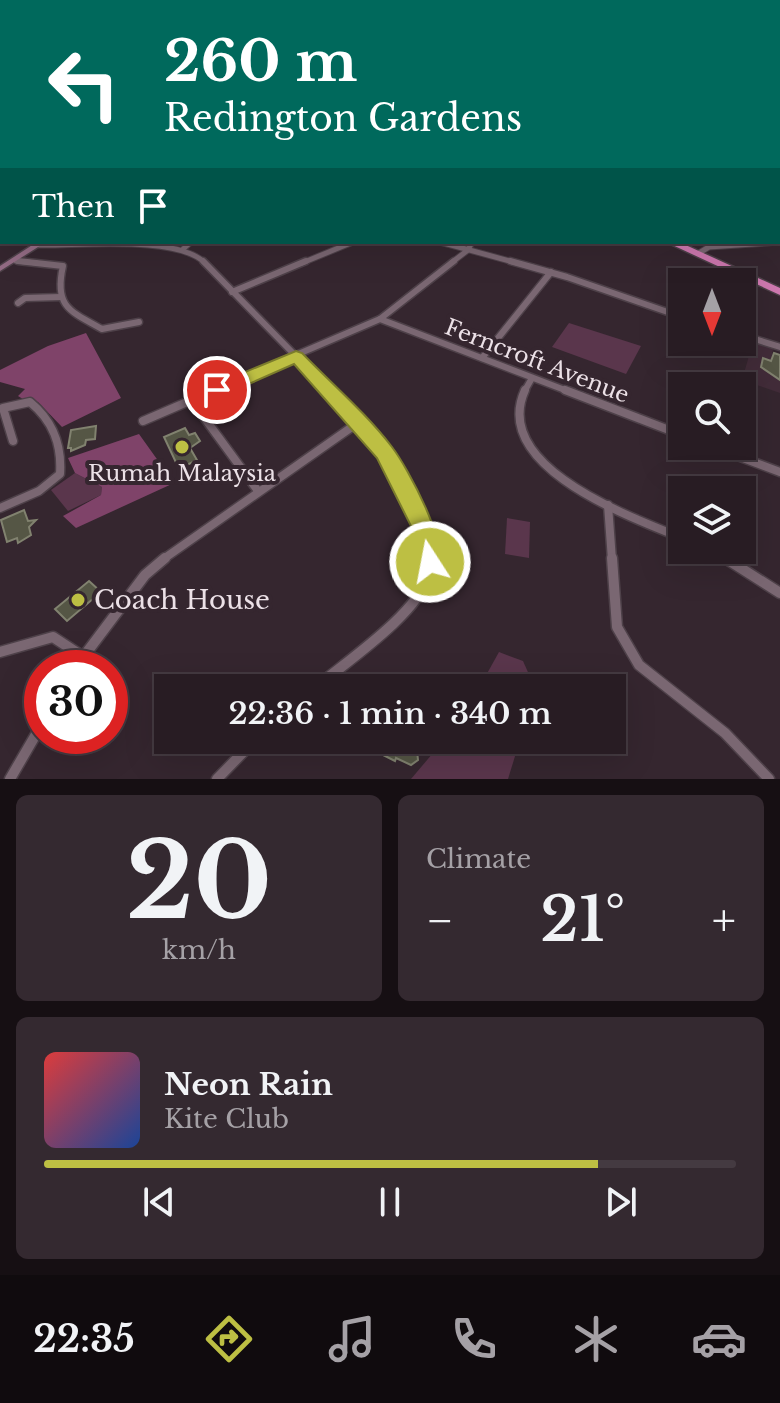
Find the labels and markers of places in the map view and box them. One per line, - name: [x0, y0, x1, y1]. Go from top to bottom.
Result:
- pin: [183, 356, 251, 424]
- marker: Rumah Malaysia: [173, 438, 191, 456]
- place label: Rumah Malaysia: [88, 460, 277, 487]
- place label: Coach House: [94, 584, 270, 616]
- marker: Coach House: [69, 591, 87, 609]

